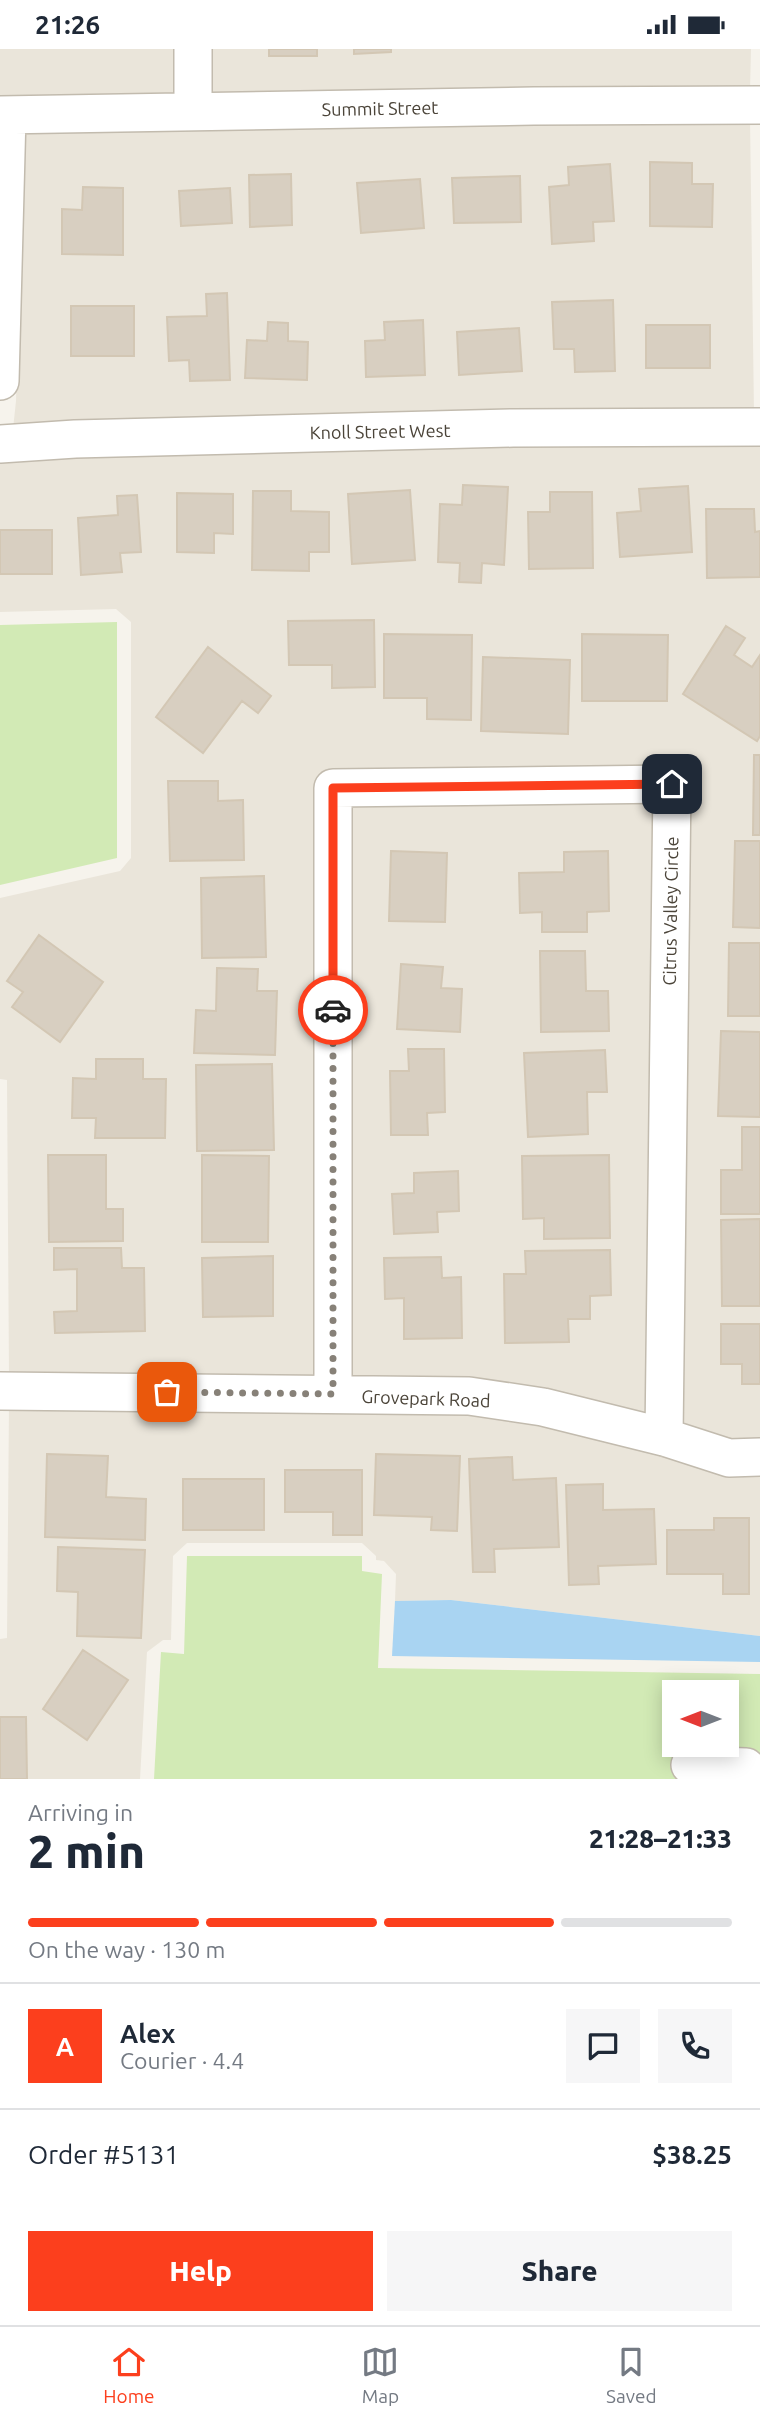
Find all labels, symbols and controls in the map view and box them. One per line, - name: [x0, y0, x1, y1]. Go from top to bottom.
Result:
- text: 21:26: [35, 10, 100, 39]
- street label: Summit Street: [322, 97, 438, 119]
- street label: Knoll Street West: [309, 420, 451, 442]
- pin: [642, 754, 702, 814]
- icon: home: [653, 765, 691, 803]
- street label: Citrus Valley Circle: [659, 836, 681, 986]
- courier: [298, 975, 368, 1045]
- icon: car: [314, 991, 352, 1029]
- pin: [137, 1362, 197, 1422]
- icon: bag: [148, 1373, 186, 1411]
- street label: Grovepark Road: [361, 1386, 491, 1410]
- north arrow: [662, 1680, 738, 1757]
- map controls: [662, 1680, 739, 1757]
- text: Arriving in: [28, 1800, 133, 1825]
- text: 21:28–21:33: [589, 1824, 732, 1853]
- text: 2 min: [28, 1825, 145, 1877]
- text: On the way · 130 m: [28, 1937, 225, 1962]
- button: chat: [566, 2009, 640, 2083]
- button: phone: [658, 2009, 732, 2083]
- text: Alex: [120, 2019, 175, 2048]
- text: A: [56, 2032, 74, 2061]
- text: Courier · 4.4: [120, 2048, 244, 2073]
- text: Order #5131: [28, 2140, 179, 2169]
- text: $38.25: [652, 2140, 732, 2169]
- button: Help: [28, 2231, 373, 2311]
- button: Share: [387, 2231, 732, 2311]
- tab: Home: [103, 2343, 155, 2407]
- tab: Map: [361, 2343, 399, 2407]
- tab: Saved: [606, 2343, 657, 2407]

